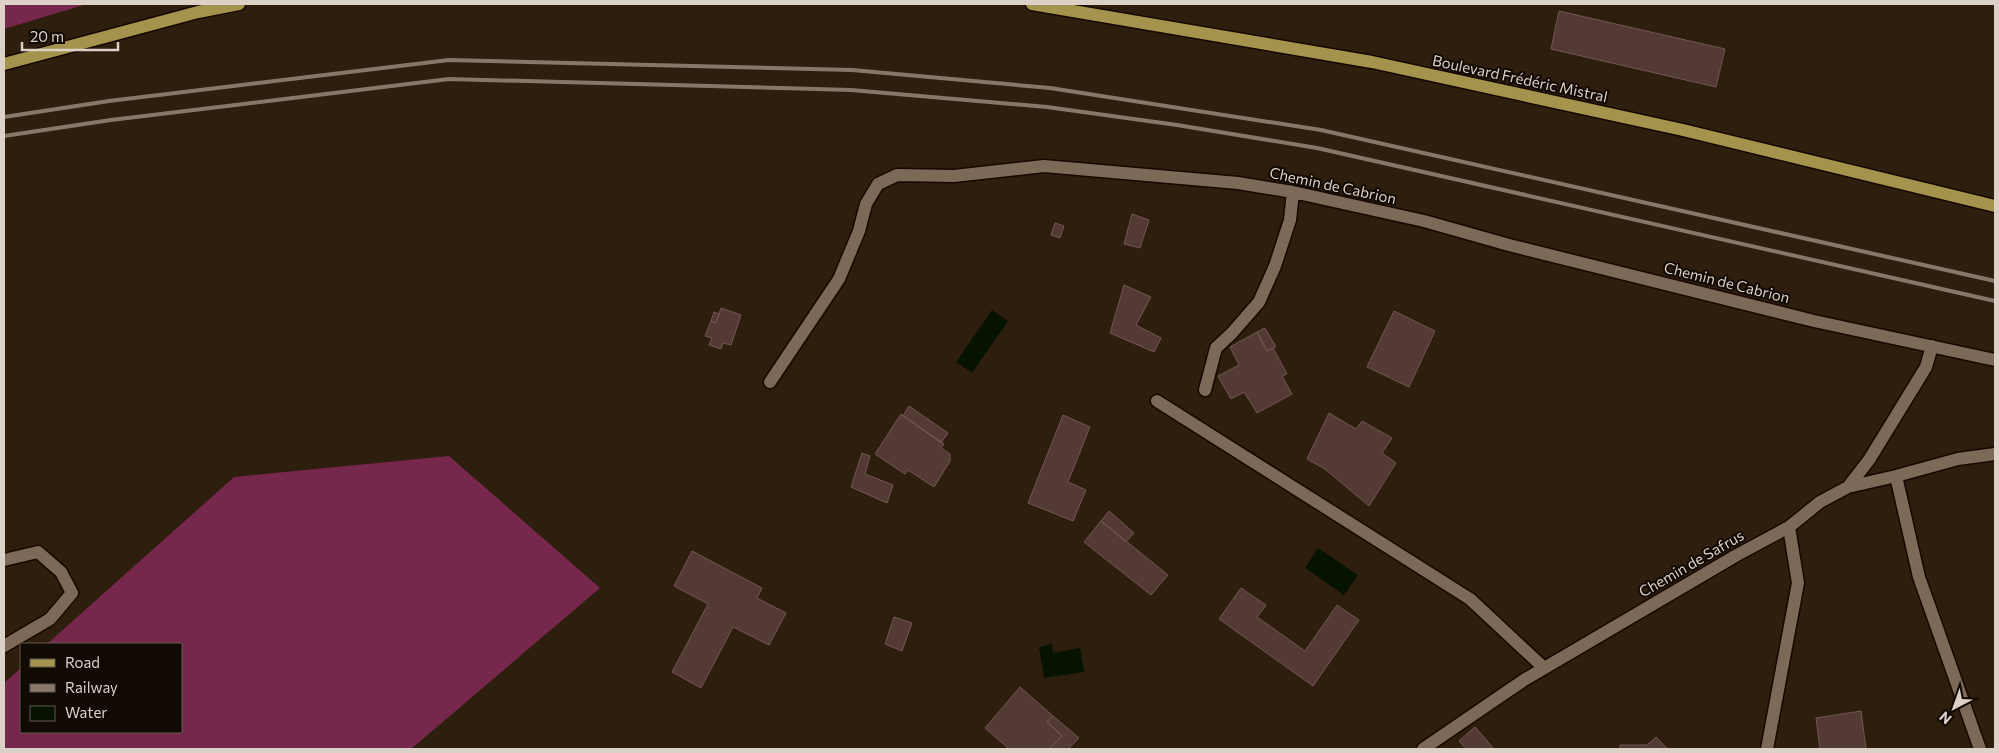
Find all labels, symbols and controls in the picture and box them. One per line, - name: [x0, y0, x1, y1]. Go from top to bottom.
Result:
- scale bar: [22, 20, 119, 52]
- text: 20 m: [30, 27, 64, 45]
- street label: Boulevard Frédéric Mistral: [1431, 51, 1609, 105]
- street label: Chemin de Cabrion: [1268, 163, 1398, 207]
- street label: Chemin de Cabrion: [1662, 258, 1792, 306]
- street label: Chemin de Safrus: [1635, 526, 1747, 600]
- legend: [20, 643, 182, 733]
- text: Road: [65, 653, 100, 671]
- text: Railway: [65, 678, 118, 696]
- north arrow: [1929, 683, 1979, 733]
- text: Water: [65, 703, 107, 721]
- text: N: [1936, 708, 1955, 728]

